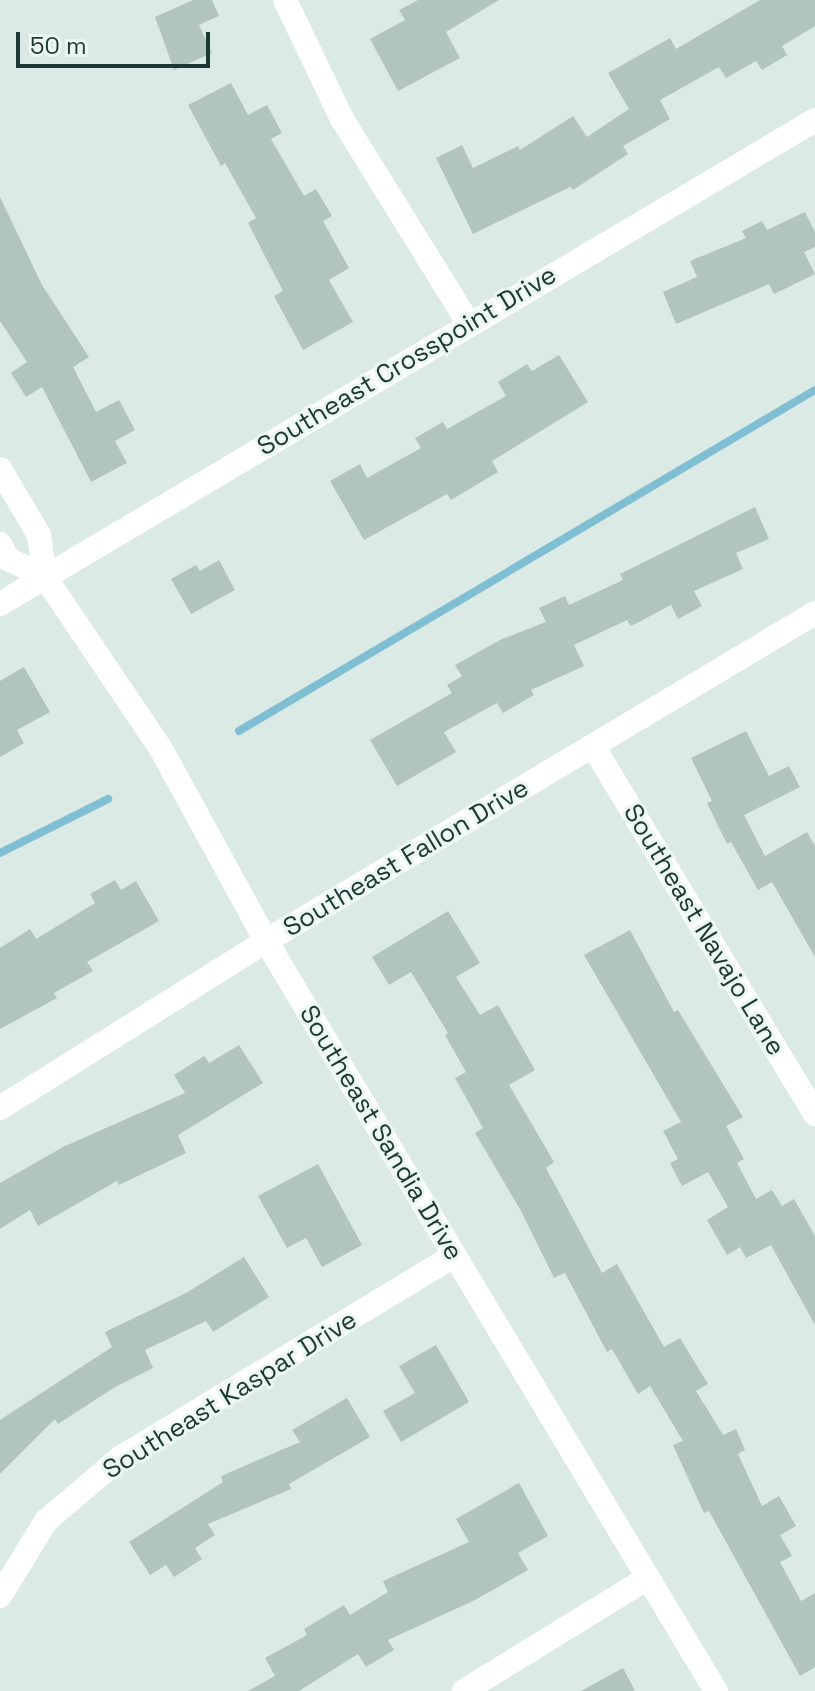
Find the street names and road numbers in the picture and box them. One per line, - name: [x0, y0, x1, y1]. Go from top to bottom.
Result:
- street label: Southeast Crosspoint Drive: [252, 259, 562, 463]
- street label: Southeast Fallon Drive: [278, 772, 534, 944]
- street label: Southeast Navajo Lane: [617, 799, 791, 1061]
- street label: Southeast Sandia Drive: [292, 1000, 470, 1266]
- street label: Southeast Kaspar Drive: [98, 1304, 362, 1486]

